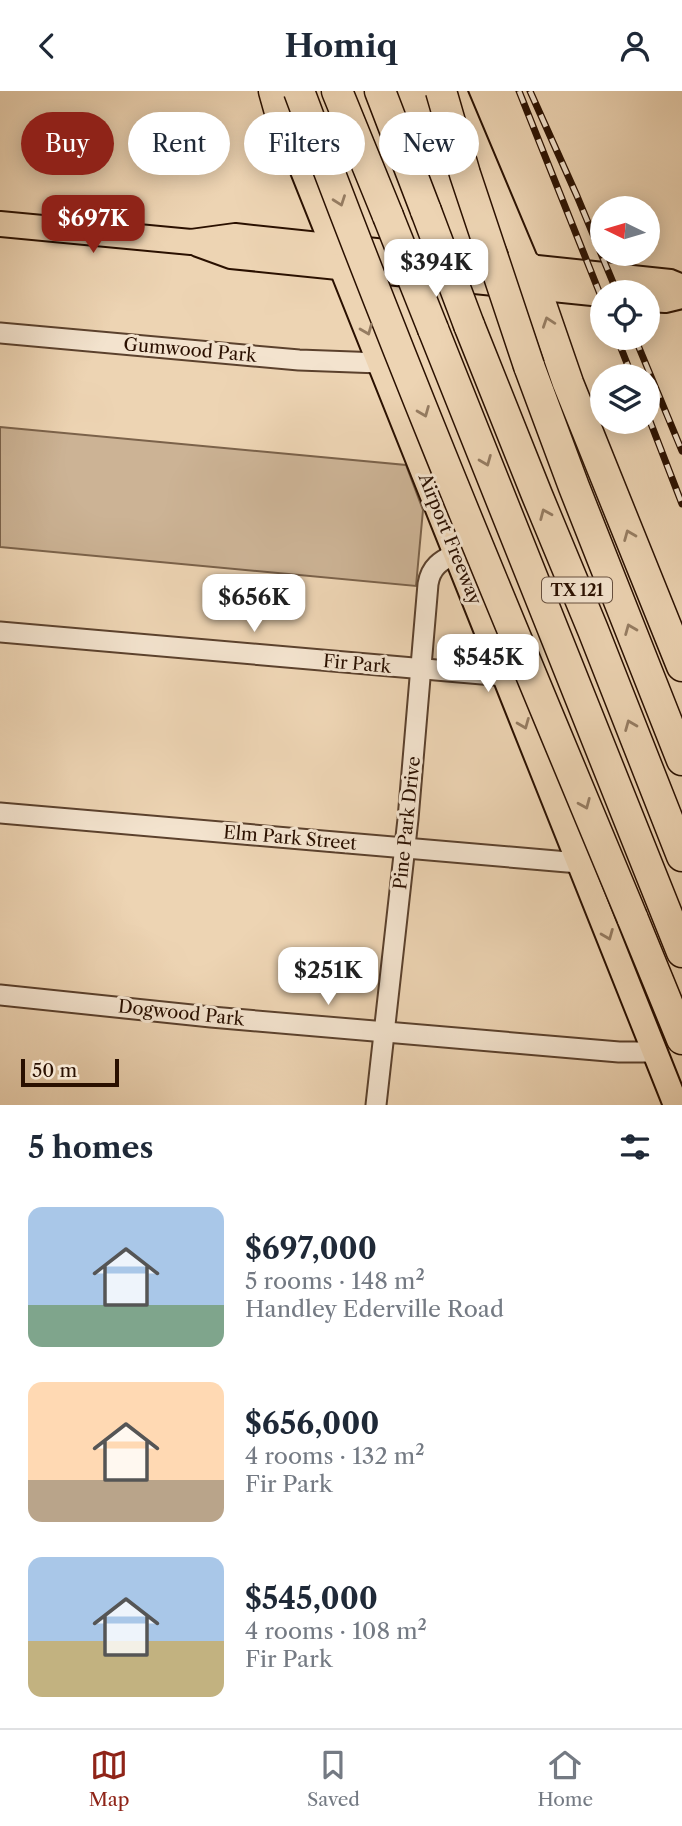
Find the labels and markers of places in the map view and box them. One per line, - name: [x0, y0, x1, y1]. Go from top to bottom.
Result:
- pin: $697K: [44, 195, 142, 255]
- pin: $394K: [387, 239, 485, 299]
- pin: $656K: [205, 575, 303, 634]
- pin: $545K: [439, 635, 537, 694]
- pin: $251K: [279, 947, 377, 1007]

